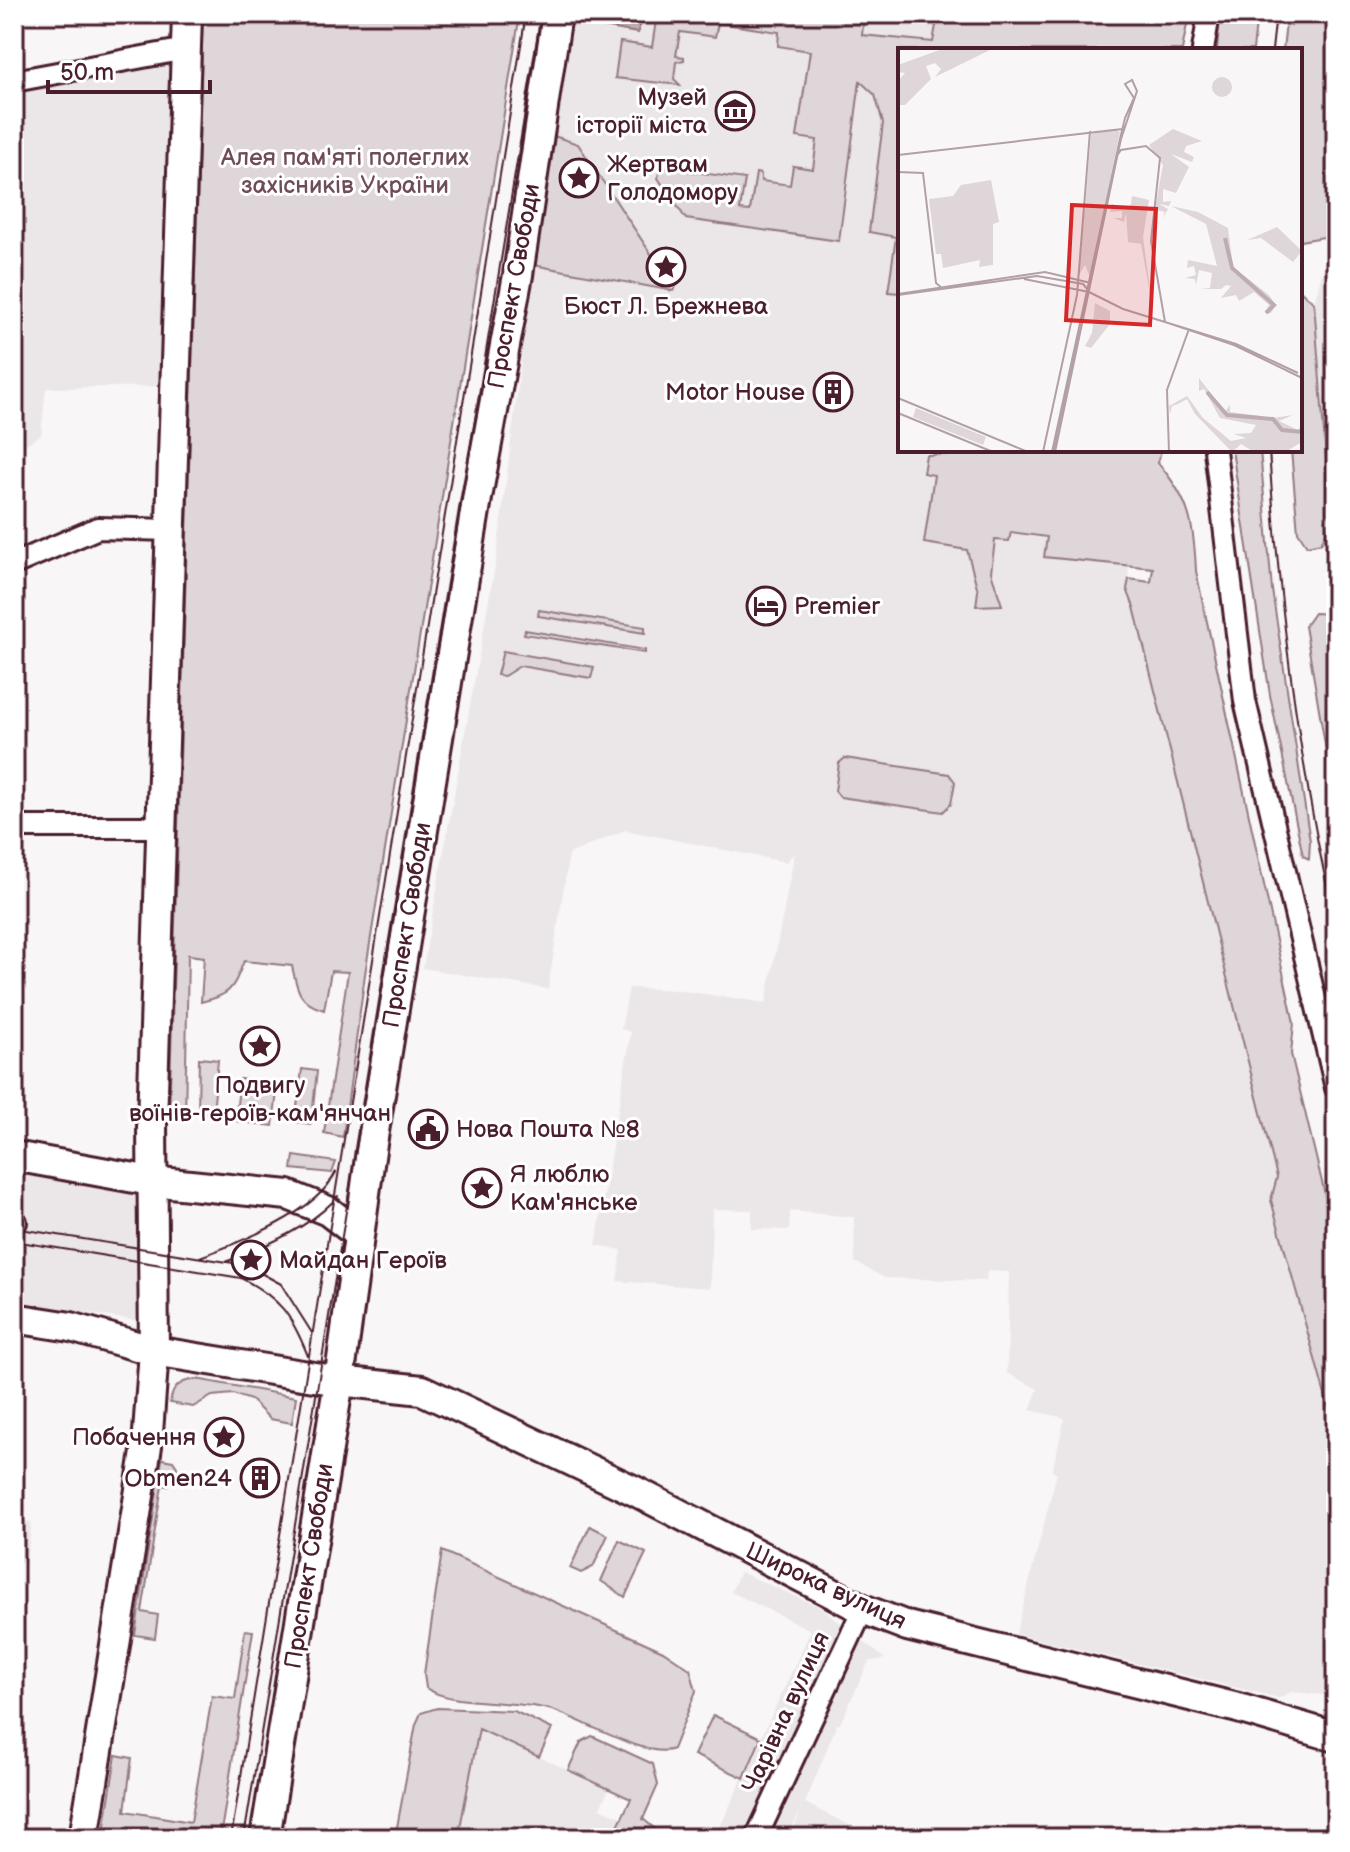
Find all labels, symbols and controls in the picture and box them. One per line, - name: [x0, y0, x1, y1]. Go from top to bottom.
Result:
- scale bar: [48, 44, 210, 94]
- inset map: [898, 48, 1302, 452]
- text: 50 m: [60, 58, 114, 87]
- place label: Музей історії міста: [576, 83, 707, 140]
- museum icon: Музей історії міста: [714, 90, 756, 132]
- park label: Алея пам'яті полеглих захісників України: [220, 143, 469, 200]
- place label: Жертвам Голодомору: [607, 150, 738, 207]
- place icon: Жертвам Голодомору: [558, 157, 600, 199]
- street label: Проспект Свободи: [482, 181, 546, 391]
- place icon: Бюст Л. Брежнева: [645, 246, 687, 288]
- place label: Бюст Л. Брежнева: [564, 292, 768, 321]
- building icon: Motor House: [812, 371, 854, 413]
- place label: Motor House: [665, 378, 805, 407]
- hotel icon: Premier: [745, 585, 787, 627]
- place label: Premier: [794, 592, 880, 621]
- street label: Проспект Свободи: [376, 820, 438, 1030]
- place icon: Подвигу воїнів-героїв-кам'янчан: [239, 1025, 281, 1067]
- place label: Подвигу воїнів-героїв-кам'янчан: [129, 1071, 391, 1128]
- public building icon: Нова Пошта №8: [407, 1108, 449, 1150]
- place label: Нова Пошта №8: [456, 1115, 640, 1144]
- place label: Я люблю Кам'янське: [510, 1160, 638, 1217]
- place icon: Я люблю Кам'янське: [461, 1167, 503, 1209]
- place icon: Майдан Героїв: [230, 1239, 272, 1281]
- place label: Майдан Героїв: [279, 1246, 447, 1275]
- place icon: Побачення: [203, 1416, 245, 1458]
- place label: Побачення: [72, 1423, 196, 1452]
- building icon: Obmen24: [239, 1457, 281, 1499]
- street label: Проспект Свободи: [278, 1461, 340, 1671]
- place label: Obmen24: [124, 1464, 232, 1493]
- street label: Широка вулиця: [741, 1536, 911, 1636]
- street label: Чарівна вулиця: [736, 1627, 836, 1797]

